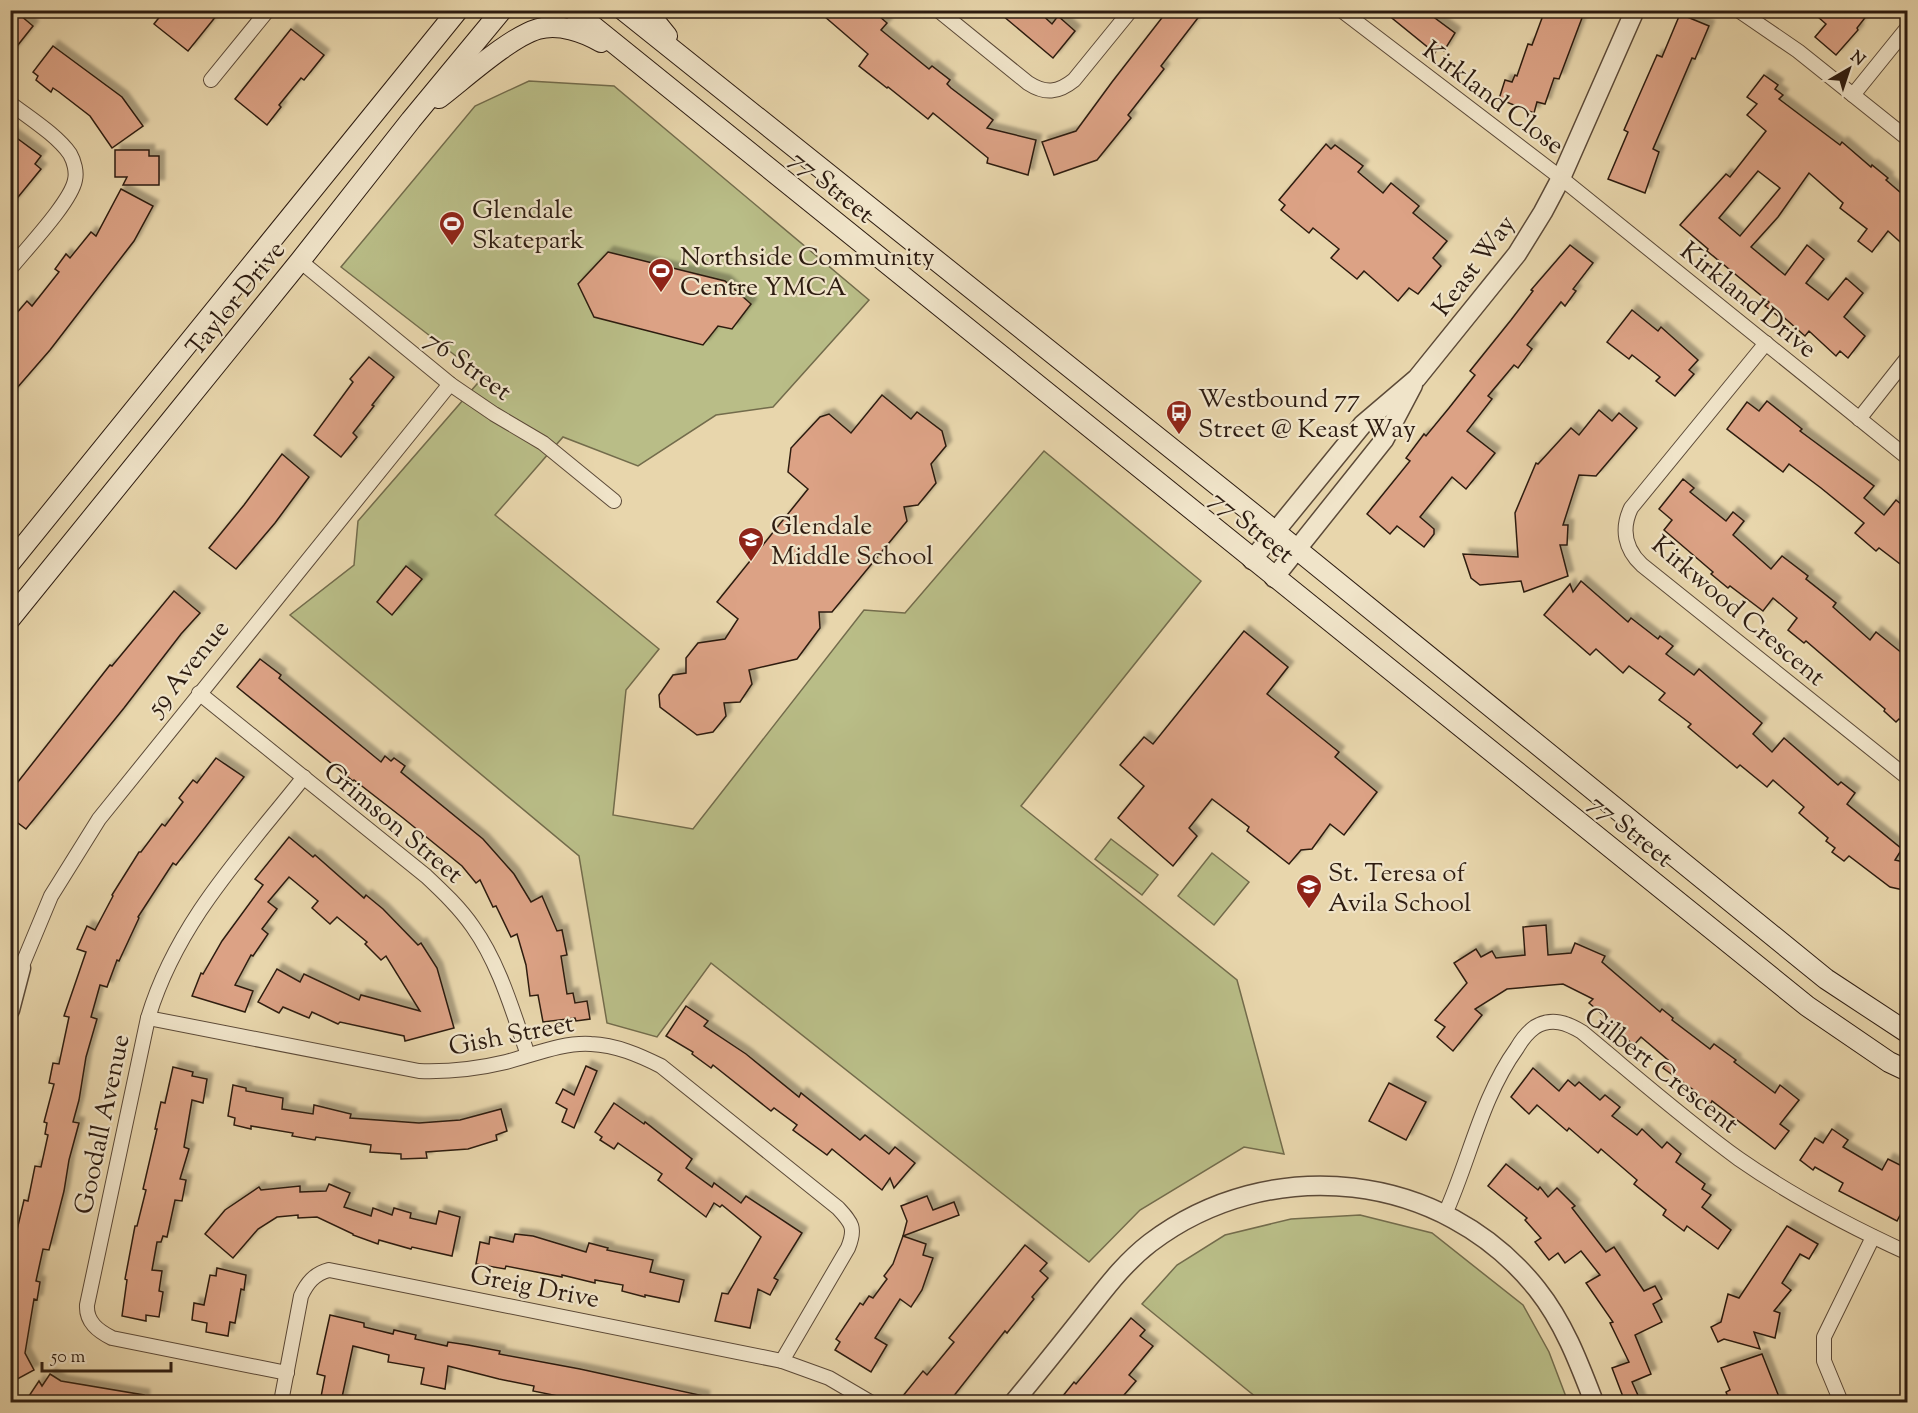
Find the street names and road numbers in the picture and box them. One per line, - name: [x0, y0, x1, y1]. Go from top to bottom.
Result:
- street label: Kirkland Close: [1414, 33, 1571, 165]
- street label: 77 Street: [781, 142, 882, 233]
- street label: Keast Way: [1425, 208, 1525, 325]
- street label: Taylor Drive: [179, 234, 295, 365]
- street label: Kirkland Drive: [1671, 234, 1824, 368]
- street label: 76 Street: [417, 323, 518, 411]
- street label: 77 Street: [1201, 482, 1302, 573]
- street label: Kirkwood Crescent: [1642, 528, 1833, 696]
- street label: 59 Avenue: [137, 613, 239, 726]
- street label: Grimson Street: [314, 754, 470, 894]
- street label: 77 Street: [1580, 786, 1681, 877]
- street label: Gilbert Crescent: [1575, 999, 1746, 1143]
- street label: Gish Street: [446, 1006, 577, 1067]
- street label: Goodall Avenue: [66, 1031, 141, 1218]
- street label: Greig Drive: [467, 1258, 602, 1319]

